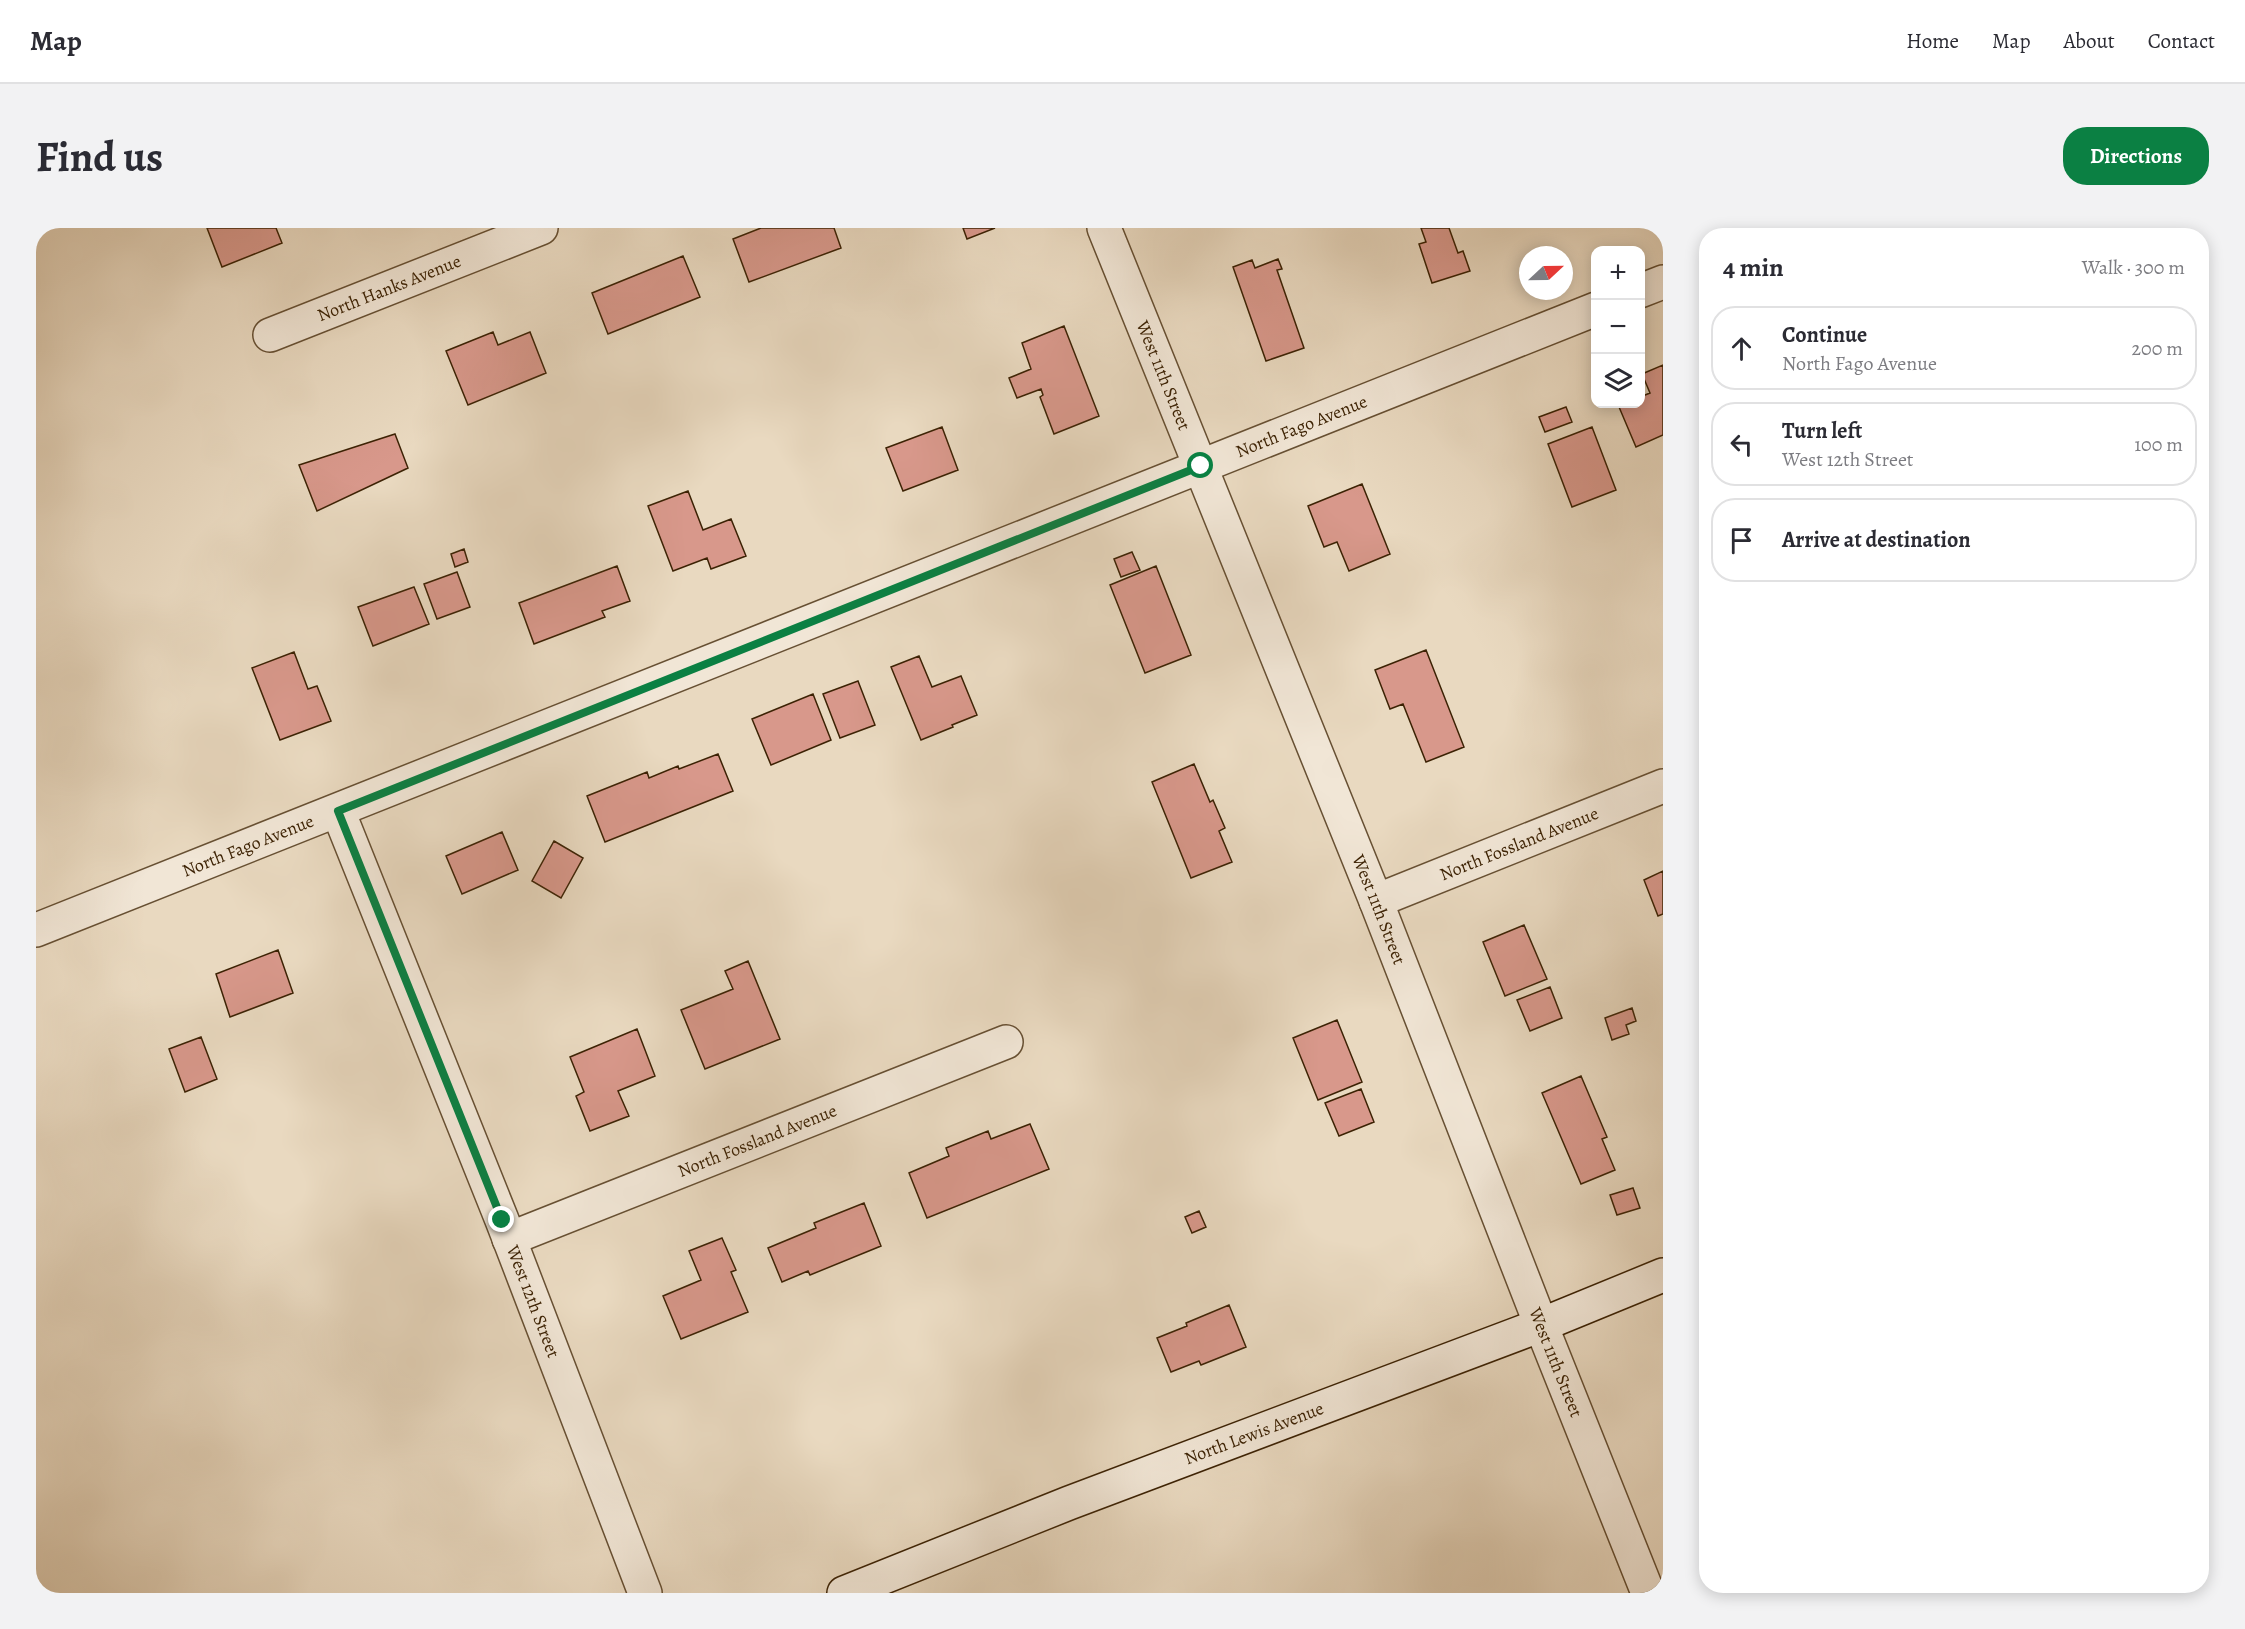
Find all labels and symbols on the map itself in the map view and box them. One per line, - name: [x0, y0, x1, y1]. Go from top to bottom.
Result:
- north arrow: [1519, 246, 1573, 300]
- street label: North Hanks Avenue: [314, 249, 464, 327]
- street label: West 11th Street: [1130, 316, 1196, 434]
- street label: North Fago Avenue: [1232, 389, 1371, 463]
- route start: [1187, 452, 1213, 478]
- street label: North Fossland Avenue: [1436, 801, 1602, 886]
- street label: North Fago Avenue: [178, 809, 317, 883]
- street label: West 11th Street: [1346, 850, 1412, 968]
- street label: North Fossland Avenue: [674, 1098, 840, 1183]
- route end: [488, 1206, 514, 1232]
- street label: West 12th Street: [500, 1241, 566, 1361]
- street label: West 11th Street: [1523, 1303, 1589, 1421]
- street label: North Lewis Avenue: [1181, 1396, 1327, 1470]

